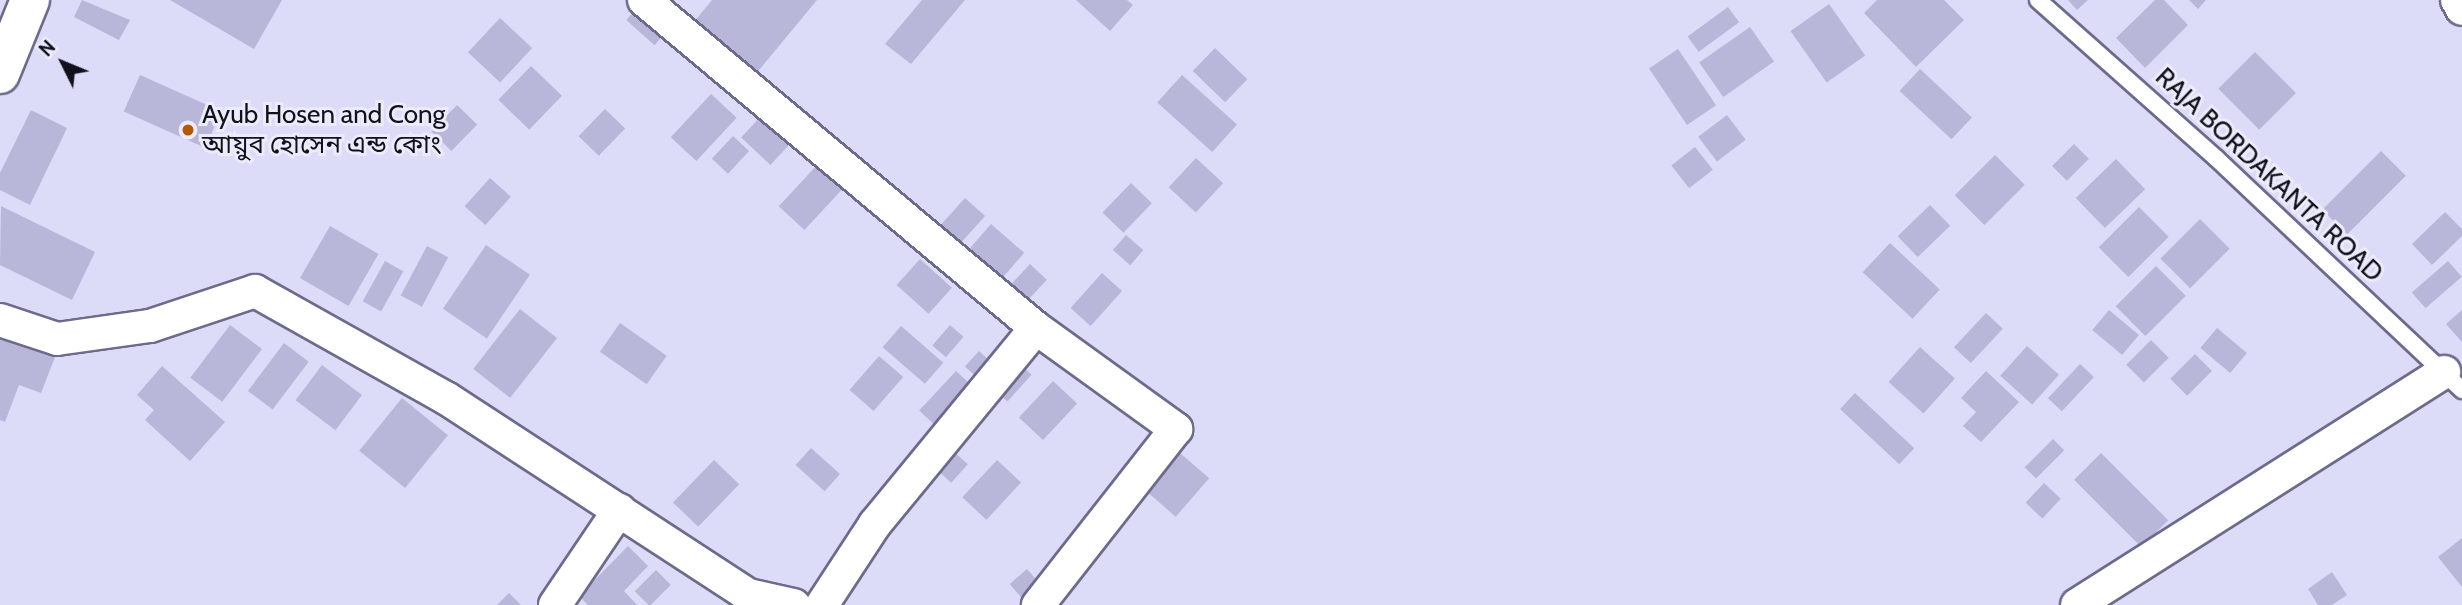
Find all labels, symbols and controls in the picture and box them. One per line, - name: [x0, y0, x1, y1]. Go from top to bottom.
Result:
- north arrow: [28, 28, 98, 98]
- text: N: [34, 36, 60, 61]
- street label: RAJA BORDAKANTA ROAD: [2149, 61, 2389, 289]
- place label: Ayub Hosen and Cong আয়ুব হোসেন এন্ড কোং: [202, 99, 446, 160]
- marker: Ayub Hosen and Cong আয়ুব হোসেন এন্ড কোং: [180, 122, 196, 138]

